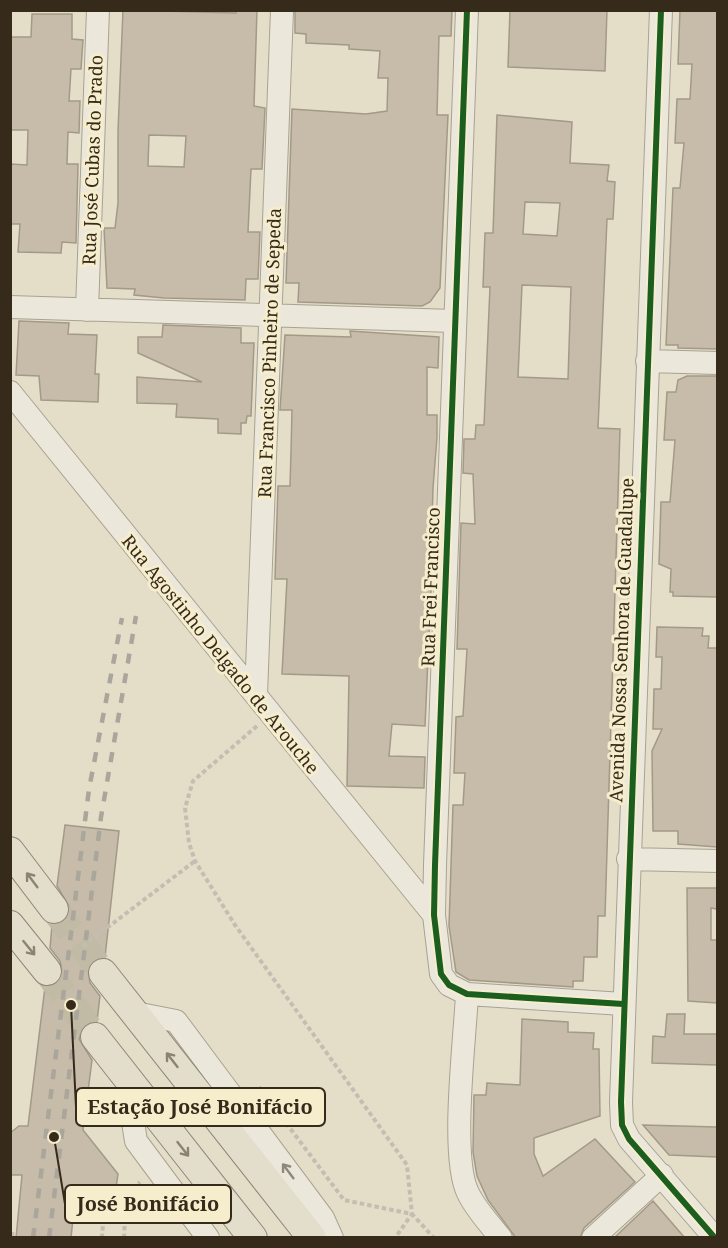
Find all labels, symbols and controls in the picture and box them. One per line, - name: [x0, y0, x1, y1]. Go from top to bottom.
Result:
- street label: Rua José Cubas do Prado: [76, 54, 108, 266]
- street label: Rua Francisco Pinheiro de Sepeda: [252, 207, 286, 499]
- street label: Avenida Nossa Senhora de Guadalupe: [603, 477, 639, 803]
- street label: Rua Frei Francisco: [415, 507, 445, 667]
- street label: Rua Agostinho Delgado de Arouche: [117, 529, 325, 779]
- one-way arrow: [26, 872, 39, 888]
- one-way arrow: [22, 940, 36, 955]
- one-way arrow: [165, 1052, 178, 1068]
- callout: Estação José Bonifácio: [76, 1088, 325, 1126]
- text: Estação José Bonifácio: [87, 1093, 313, 1120]
- one-way arrow: [176, 1141, 189, 1157]
- one-way arrow: [282, 1163, 294, 1179]
- callout: José Bonifácio: [65, 1185, 231, 1223]
- text: José Bonifácio: [76, 1190, 219, 1217]

